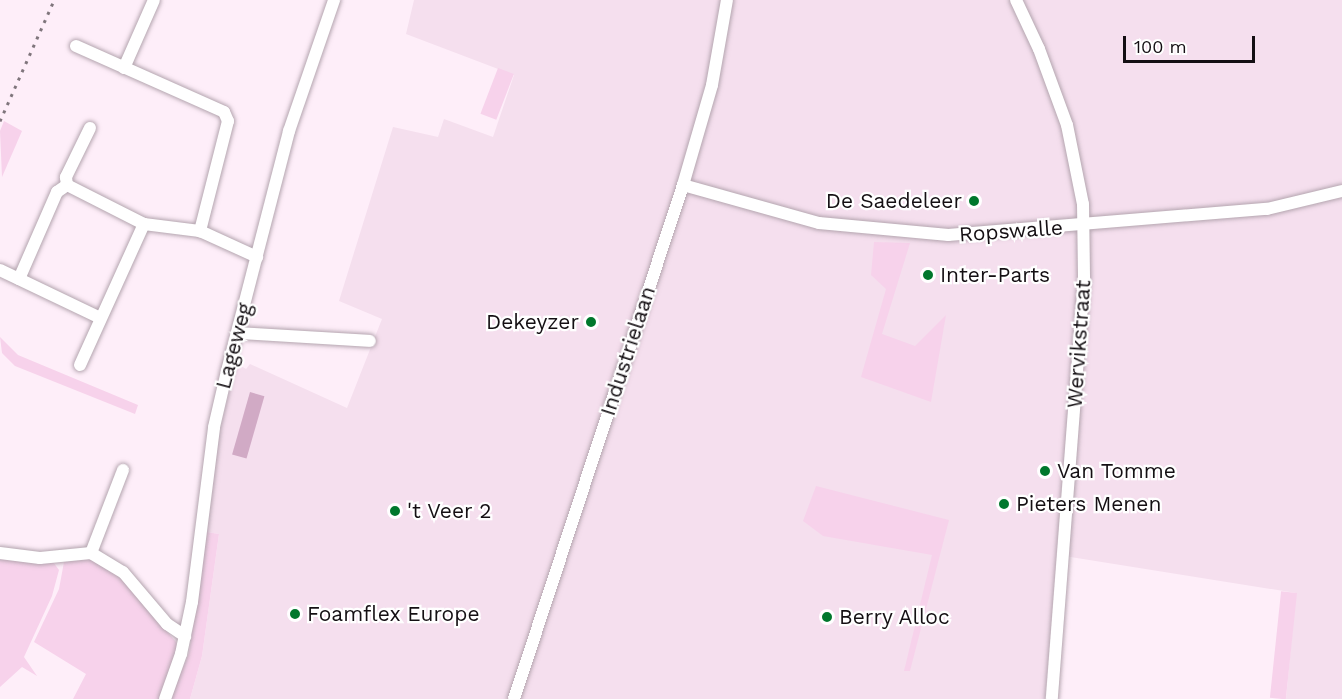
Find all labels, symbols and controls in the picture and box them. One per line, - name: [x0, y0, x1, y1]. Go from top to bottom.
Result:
- scale bar: [1126, 24, 1258, 62]
- text: 100 m: [1134, 36, 1187, 57]
- place label: De Saedeleer: [826, 188, 962, 214]
- marker: De Saedeleer: [967, 194, 981, 208]
- street label: Ropswalle: [958, 215, 1064, 247]
- place label: Inter-Parts: [940, 262, 1050, 288]
- marker: Inter-Parts: [921, 268, 935, 282]
- street label: Wervikstraat: [1062, 279, 1096, 409]
- street label: Industrielaan: [595, 283, 661, 419]
- street label: Lageweg: [210, 300, 258, 392]
- place label: Dekeyzer: [486, 309, 579, 335]
- marker: Dekeyzer: [584, 315, 598, 329]
- place label: Van Tomme: [1057, 458, 1177, 484]
- marker: Van Tomme: [1038, 464, 1052, 478]
- place label: Pieters Menen: [1016, 491, 1161, 517]
- marker: Pieters Menen: [997, 497, 1011, 511]
- place label: 't Veer 2: [407, 498, 493, 524]
- marker: 't Veer 2: [388, 504, 402, 518]
- place label: Foamflex Europe: [307, 601, 480, 627]
- place label: Berry Alloc: [839, 604, 951, 630]
- marker: Foamflex Europe: [288, 607, 302, 621]
- marker: Berry Alloc: [820, 610, 834, 624]

